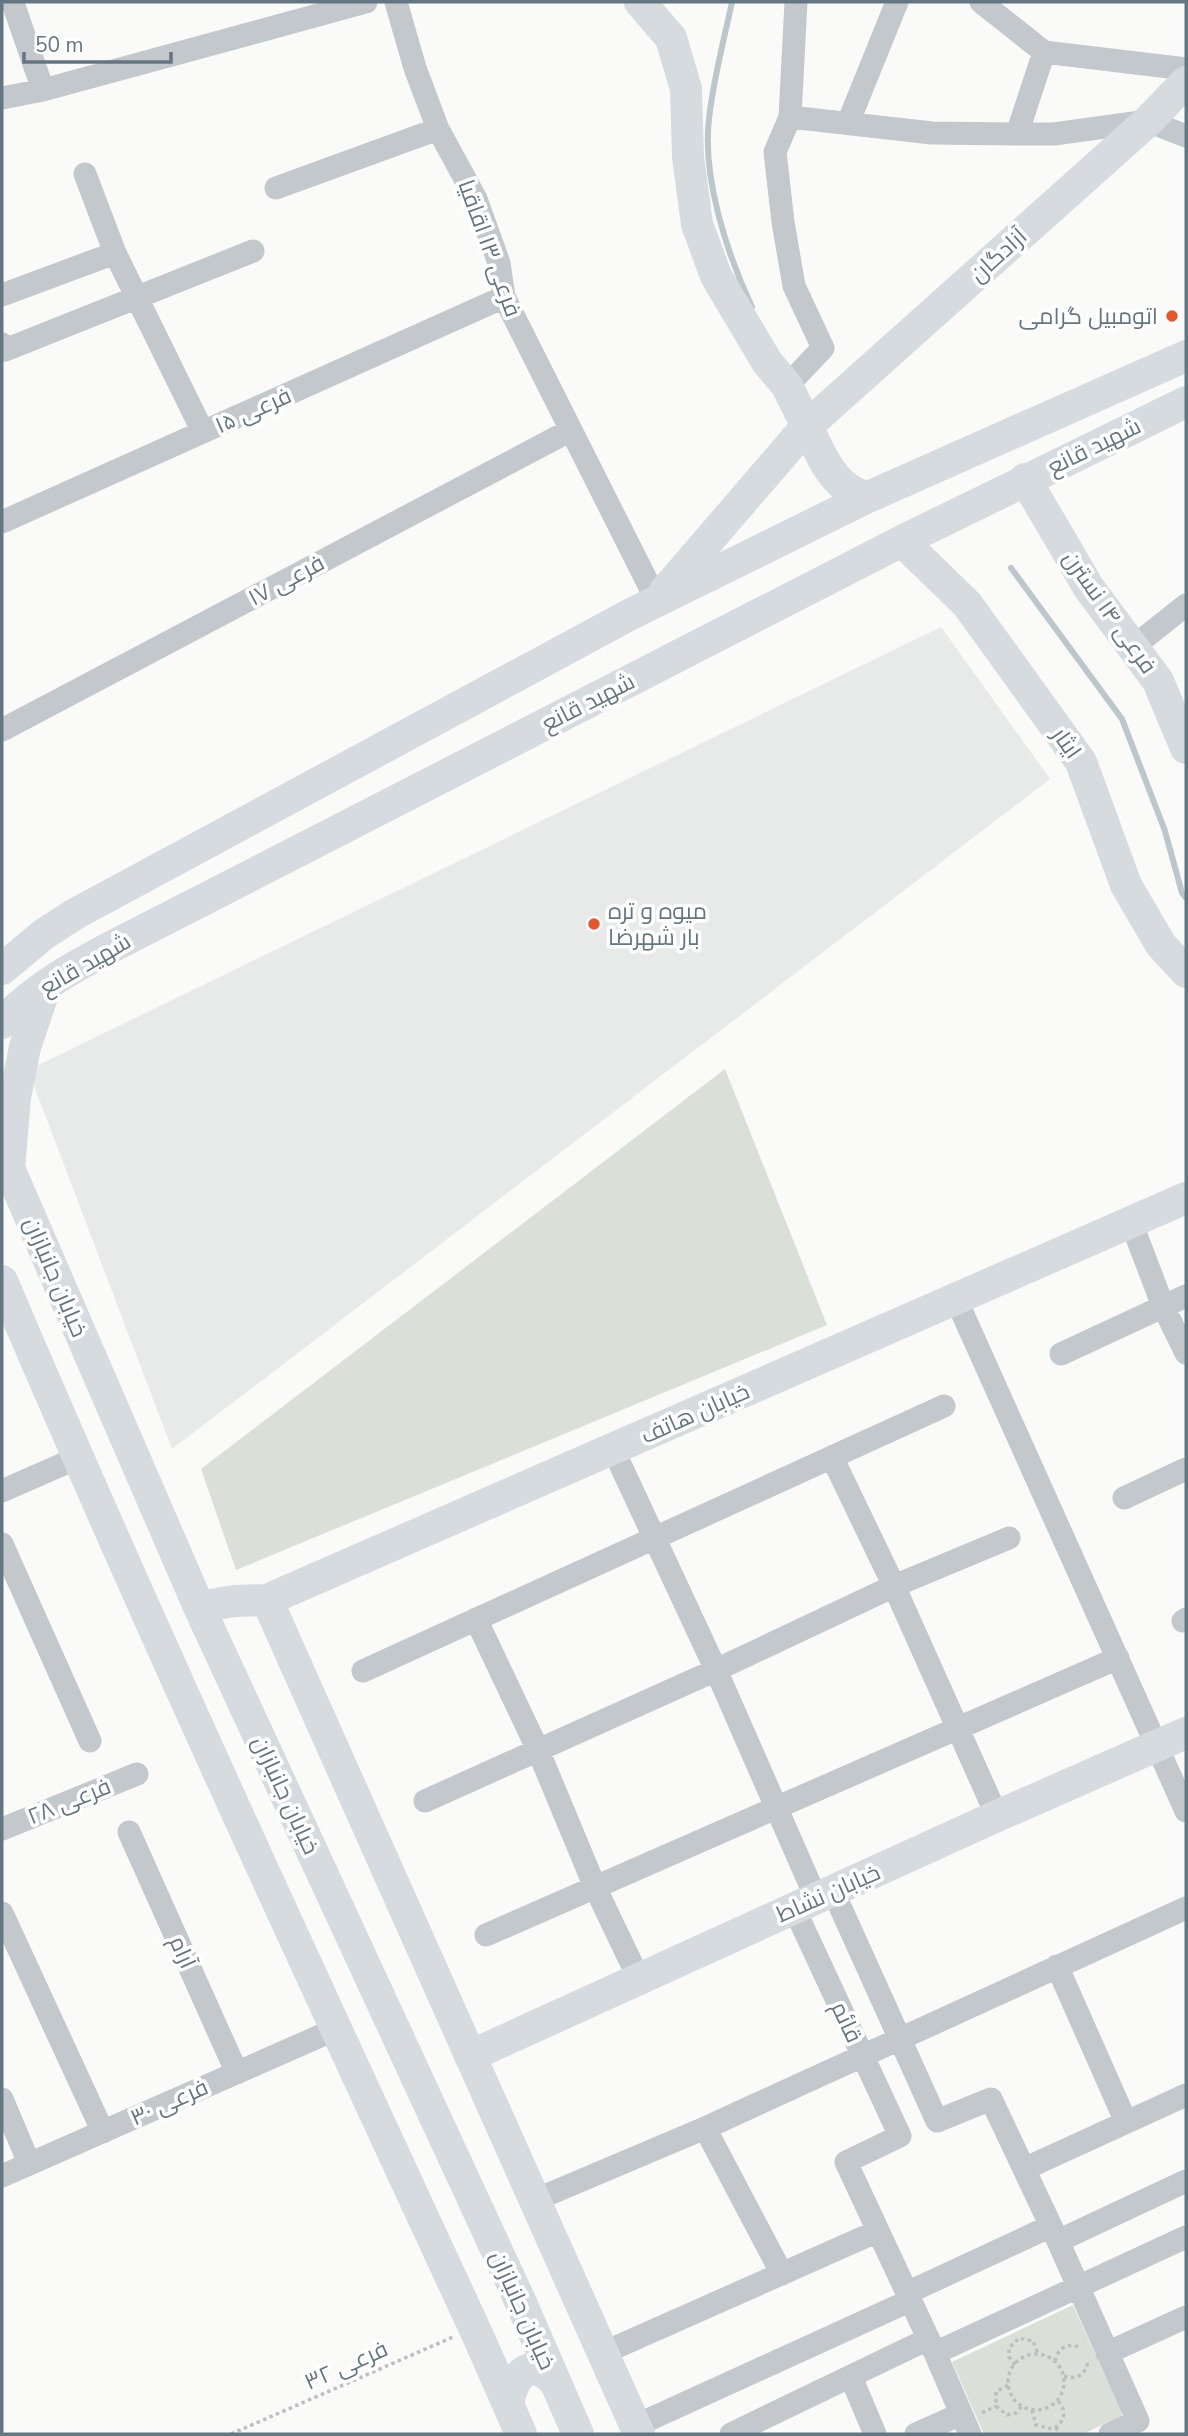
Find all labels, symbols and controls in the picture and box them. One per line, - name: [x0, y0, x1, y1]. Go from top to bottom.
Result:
- scale bar: [24, 21, 172, 65]
- text: 50 m: [35, 31, 84, 59]
- street label: فرعی ۱۳ اقاقیا: [450, 175, 529, 321]
- street label: آزادگان: [963, 221, 1034, 289]
- place label: اتومبیل گرامی: [1018, 301, 1158, 332]
- marker: اتومبیل گرامی: [1164, 308, 1180, 324]
- street label: فرعی ۱۵: [210, 380, 296, 441]
- street label: شهید قانع: [1042, 410, 1146, 482]
- street label: فرعی ۱۴ نسترن: [1056, 544, 1164, 680]
- street label: فرعی ۱۷: [243, 547, 330, 613]
- street label: شهید قانع: [536, 666, 640, 739]
- street label: ایثار: [1044, 720, 1088, 765]
- place label: میوه و تره بار شهرضا: [608, 896, 707, 953]
- marker: میوه و تره بار شهرضا: [586, 916, 602, 932]
- street label: شهید قانع: [34, 926, 137, 1003]
- street label: خیابان جانبازان: [16, 1213, 95, 1342]
- street label: خیابان هاتف: [636, 1376, 754, 1451]
- street label: خیابان جانبازان: [245, 1731, 326, 1859]
- street label: فرعی ۲۸: [23, 1771, 115, 1832]
- street label: خیابان نشاط: [771, 1857, 885, 1930]
- street label: آرام: [162, 1931, 203, 1974]
- street label: قائم: [824, 1997, 869, 2048]
- street label: فرعی ۳۰: [125, 2072, 213, 2133]
- street label: خیابان جانبازان: [483, 2246, 563, 2375]
- street label: فرعی ۳۲: [300, 2333, 393, 2398]

